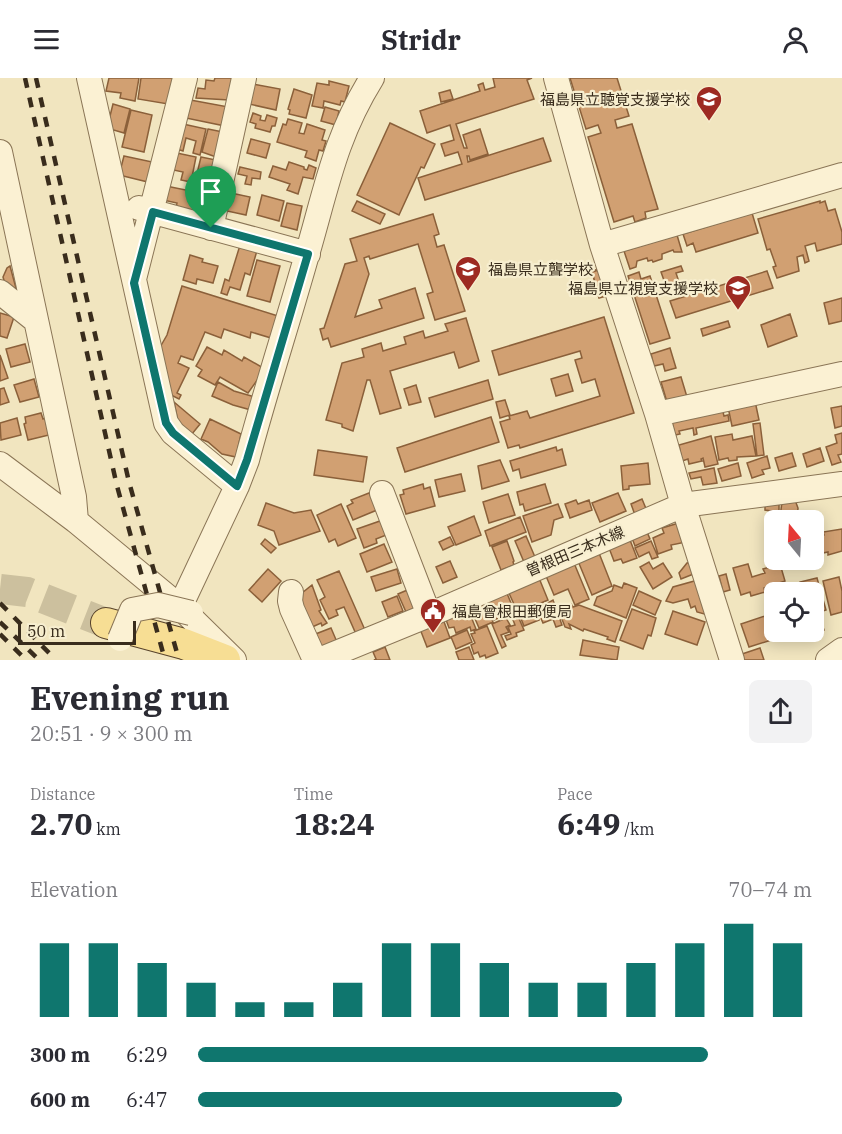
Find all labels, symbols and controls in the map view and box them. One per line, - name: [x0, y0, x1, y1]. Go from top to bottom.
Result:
- text: Stridr: [381, 22, 461, 57]
- icon: menu: [30, 23, 63, 56]
- icon: person: [779, 23, 812, 56]
- school or university icon: 福島県立聴覚支援学校: [694, 84, 724, 122]
- place label: 福島県立聴覚支援学校: [540, 90, 690, 109]
- pin: [185, 166, 236, 228]
- icon: arrive: [194, 175, 227, 208]
- school or university icon: 福島県立聾学校: [453, 254, 483, 292]
- place label: 福島県立聾学校: [488, 260, 593, 279]
- school or university icon: 福島県立視覚支援学校: [723, 273, 753, 311]
- place label: 福島県立視覚支援学校: [568, 279, 718, 298]
- north arrow: [764, 510, 824, 570]
- map controls: [764, 510, 824, 642]
- street label: 曽根田三本木線: [523, 522, 627, 580]
- button: locate: [764, 582, 824, 642]
- public building icon: 福島曾根田郵便局: [418, 596, 448, 634]
- place label: 福島曾根田郵便局: [452, 602, 572, 621]
- scale bar: [18, 618, 136, 646]
- text: 50 m: [27, 621, 65, 641]
- text: Evening run: [30, 676, 230, 719]
- button: share: [749, 680, 812, 743]
- text: 20:51 · 9 × 300 m: [30, 720, 193, 747]
- text: Distance: [30, 784, 95, 804]
- text: Time: [294, 784, 333, 804]
- text: Pace: [557, 784, 593, 804]
- text: 2.70: [30, 804, 92, 843]
- text: 18:24: [294, 804, 375, 843]
- text: 6:49: [557, 804, 620, 843]
- text: km: [92, 819, 121, 839]
- text: /km: [620, 819, 655, 839]
- text: Elevation: [30, 876, 118, 903]
- text: 70–74 m: [729, 876, 812, 903]
- text: 300 m: [30, 1041, 90, 1068]
- text: 6:29: [126, 1041, 168, 1068]
- text: 600 m: [30, 1086, 90, 1113]
- text: 6:47: [126, 1086, 168, 1113]

